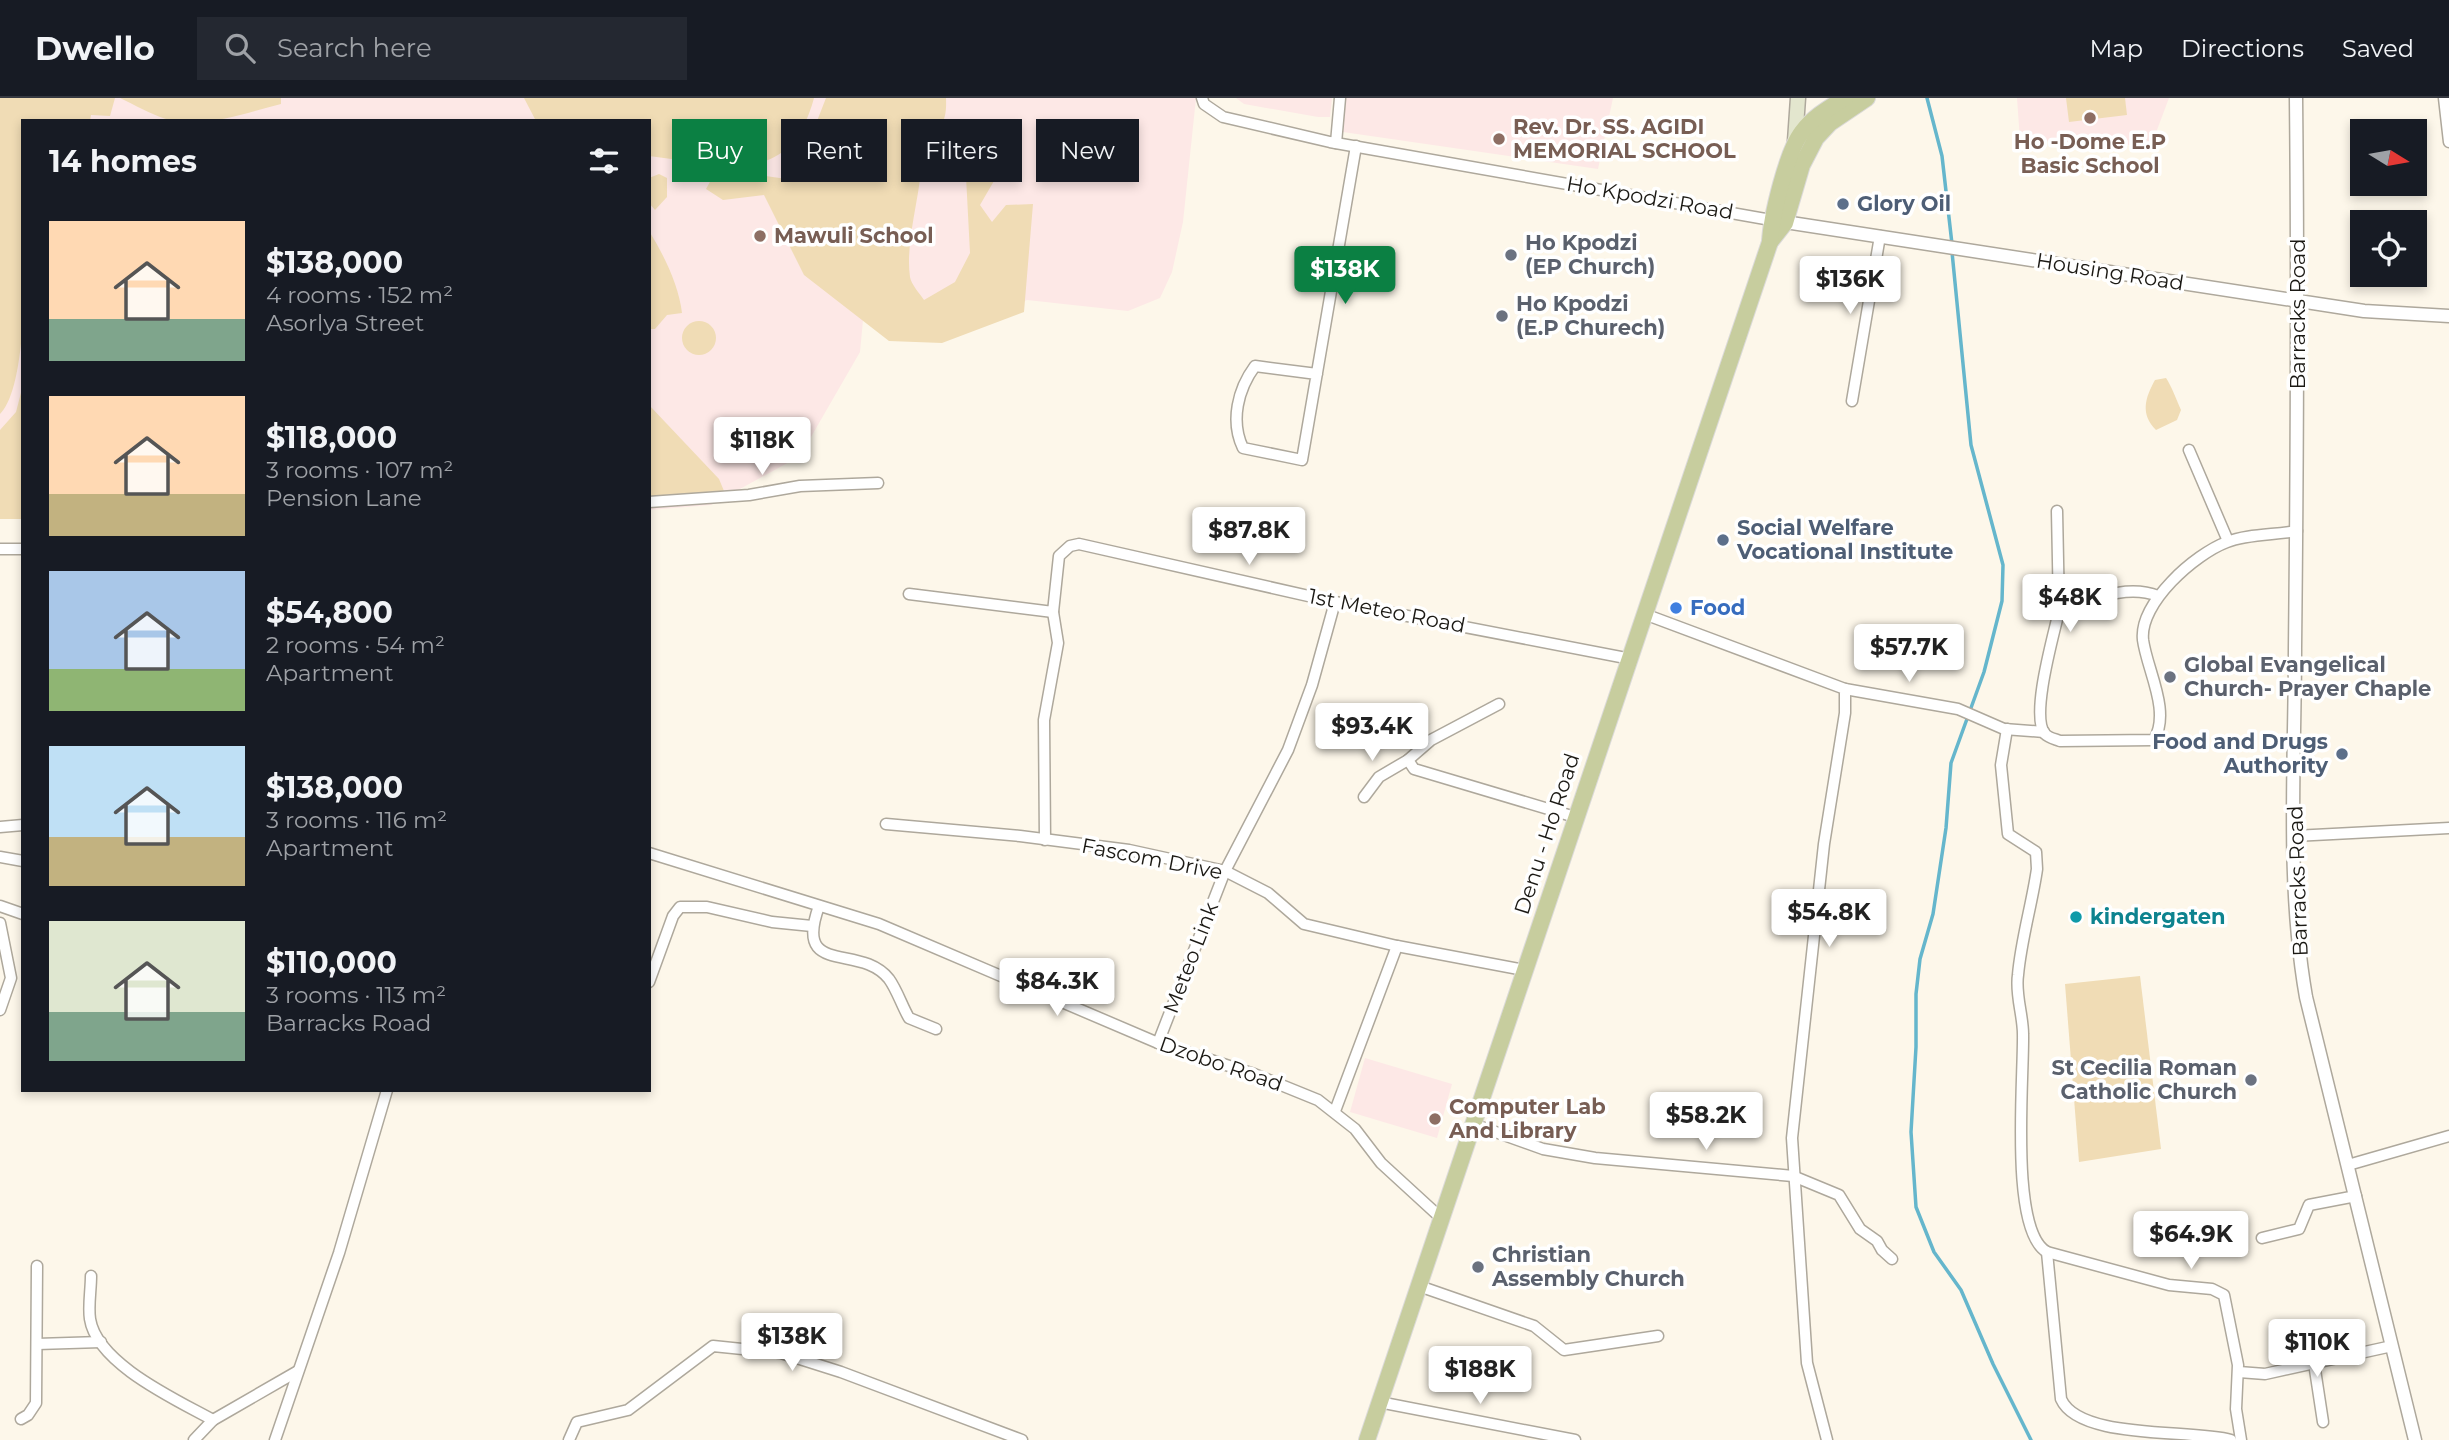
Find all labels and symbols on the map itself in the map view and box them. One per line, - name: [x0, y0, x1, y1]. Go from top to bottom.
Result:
- marker: Ho -Dome E.P Basic School: [2082, 110, 2098, 126]
- place label: Rev. Dr. SS. AGIDI MEMORIAL SCHOOL: [1513, 114, 1736, 163]
- north arrow: [2350, 119, 2427, 196]
- place label: Ho -Dome E.P Basic School: [2014, 129, 2166, 178]
- marker: Rev. Dr. SS. AGIDI MEMORIAL SCHOOL: [1491, 131, 1507, 147]
- street label: Ho Kpodzi Road: [1565, 171, 1735, 224]
- place label: Glory Oil: [1857, 191, 1951, 216]
- marker: Glory Oil: [1835, 196, 1851, 212]
- place label: Mawuli School: [774, 223, 934, 248]
- marker: Mawuli School: [752, 228, 768, 244]
- place label: Ho Kpodzi (EP Church): [1525, 230, 1655, 279]
- street label: Barracks Road: [2285, 239, 2310, 389]
- pin: $138K: [1296, 246, 1394, 306]
- marker: Ho Kpodzi (EP Church): [1503, 247, 1519, 263]
- street label: Housing Road: [2034, 247, 2186, 296]
- pin: $136K: [1801, 256, 1899, 316]
- place label: Ho Kpodzi (E.P Churech): [1516, 291, 1665, 340]
- marker: Ho Kpodzi (E.P Churech): [1494, 308, 1510, 324]
- pin: $118K: [713, 418, 811, 477]
- pin: $87.8K: [1192, 508, 1306, 567]
- place label: Social Welfare Vocational Institute: [1736, 515, 1953, 564]
- marker: Social Welfare Vocational Institute: [1715, 532, 1731, 548]
- pin: $48K: [2029, 574, 2111, 634]
- street label: 1st Meteo Road: [1307, 583, 1468, 638]
- place label: Food: [1690, 595, 1745, 620]
- marker: Food: [1668, 600, 1684, 616]
- pin: $57.7K: [1852, 624, 1966, 684]
- place label: Global Evangelical Church- Prayer Chaple: [2184, 652, 2431, 701]
- marker: Global Evangelical Church- Prayer Chaple: [2162, 669, 2178, 685]
- pin: $93.4K: [1315, 704, 1429, 763]
- place label: Food and Drugs Authority: [2152, 729, 2328, 778]
- marker: Food and Drugs Authority: [2334, 746, 2350, 762]
- street label: Denu - Ho Road: [1509, 750, 1584, 918]
- street label: Barracks Road: [2282, 805, 2313, 957]
- street label: Fascom Drive: [1079, 833, 1225, 884]
- pin: $54.8K: [1772, 890, 1886, 949]
- street label: Meteo Link: [1158, 898, 1223, 1017]
- place label: kindergaten: [2090, 904, 2226, 929]
- marker: kindergaten: [2068, 909, 2084, 925]
- pin: $84.3K: [1000, 958, 1114, 1018]
- street label: Dzobo Road: [1156, 1031, 1286, 1096]
- place label: St Cecilia Roman Catholic Church: [2052, 1055, 2237, 1104]
- marker: St Cecilia Roman Catholic Church: [2243, 1072, 2259, 1088]
- pin: $58.2K: [1649, 1093, 1763, 1152]
- place label: Computer Lab And Library: [1448, 1094, 1606, 1143]
- marker: Computer Lab And Library: [1427, 1111, 1443, 1127]
- pin: $64.9K: [2134, 1212, 2248, 1271]
- place label: Christian Assembly Church: [1491, 1242, 1685, 1291]
- marker: Christian Assembly Church: [1470, 1259, 1486, 1275]
- pin: $138K: [743, 1314, 841, 1373]
- pin: $110K: [2268, 1320, 2366, 1379]
- pin: $188K: [1431, 1346, 1529, 1406]

